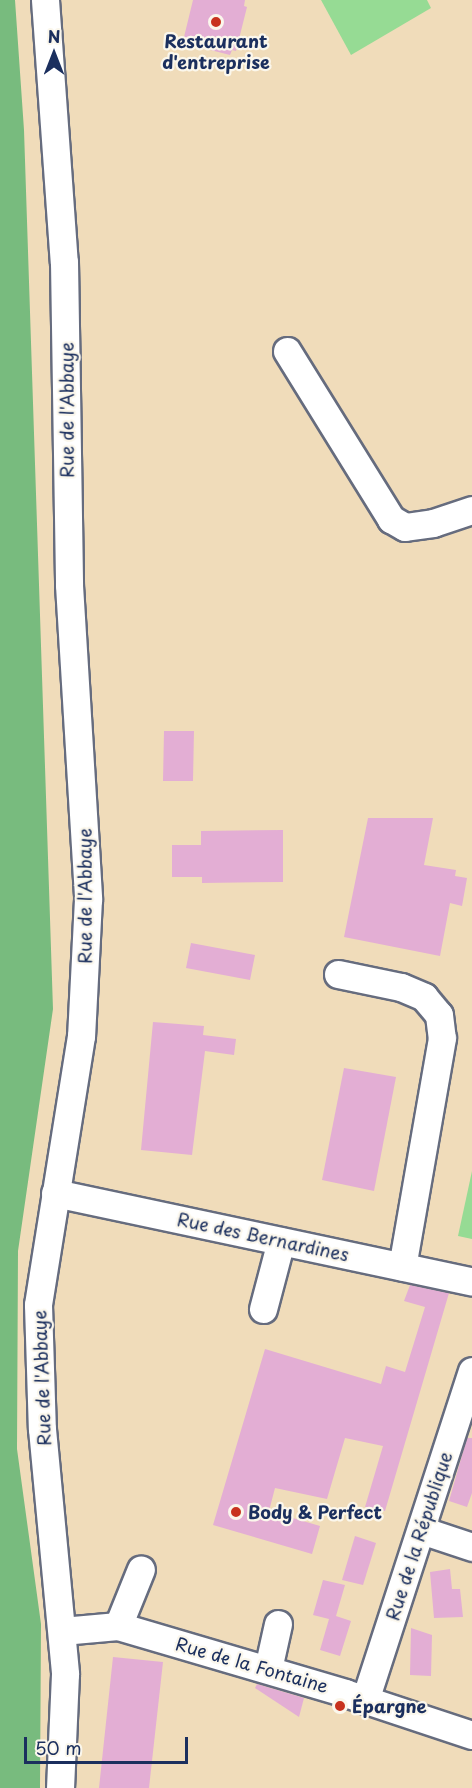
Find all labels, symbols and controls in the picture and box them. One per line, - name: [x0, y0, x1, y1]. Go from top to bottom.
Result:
- marker: Restaurant d'entreprise: [209, 15, 223, 29]
- north arrow: [24, 24, 84, 84]
- text: N: [48, 24, 60, 48]
- place label: Restaurant d'entreprise: [162, 31, 270, 74]
- street label: Rue de l'Abbaye: [56, 341, 78, 479]
- street label: Rue de l'Abbaye: [74, 827, 96, 965]
- street label: Rue des Bernardines: [174, 1208, 352, 1266]
- street label: Rue de l'Abbaye: [29, 1308, 55, 1448]
- street label: Rue de la République: [381, 1447, 457, 1625]
- place label: Body & Perfect: [248, 1501, 384, 1523]
- marker: Body & Perfect: [229, 1505, 243, 1519]
- street label: Rue de la Fontaine: [171, 1632, 333, 1698]
- place label: Épargne: [352, 1695, 427, 1717]
- marker: Épargne: [333, 1699, 347, 1713]
- scale bar: [27, 1725, 190, 1763]
- text: 50 m: [35, 1734, 82, 1761]

